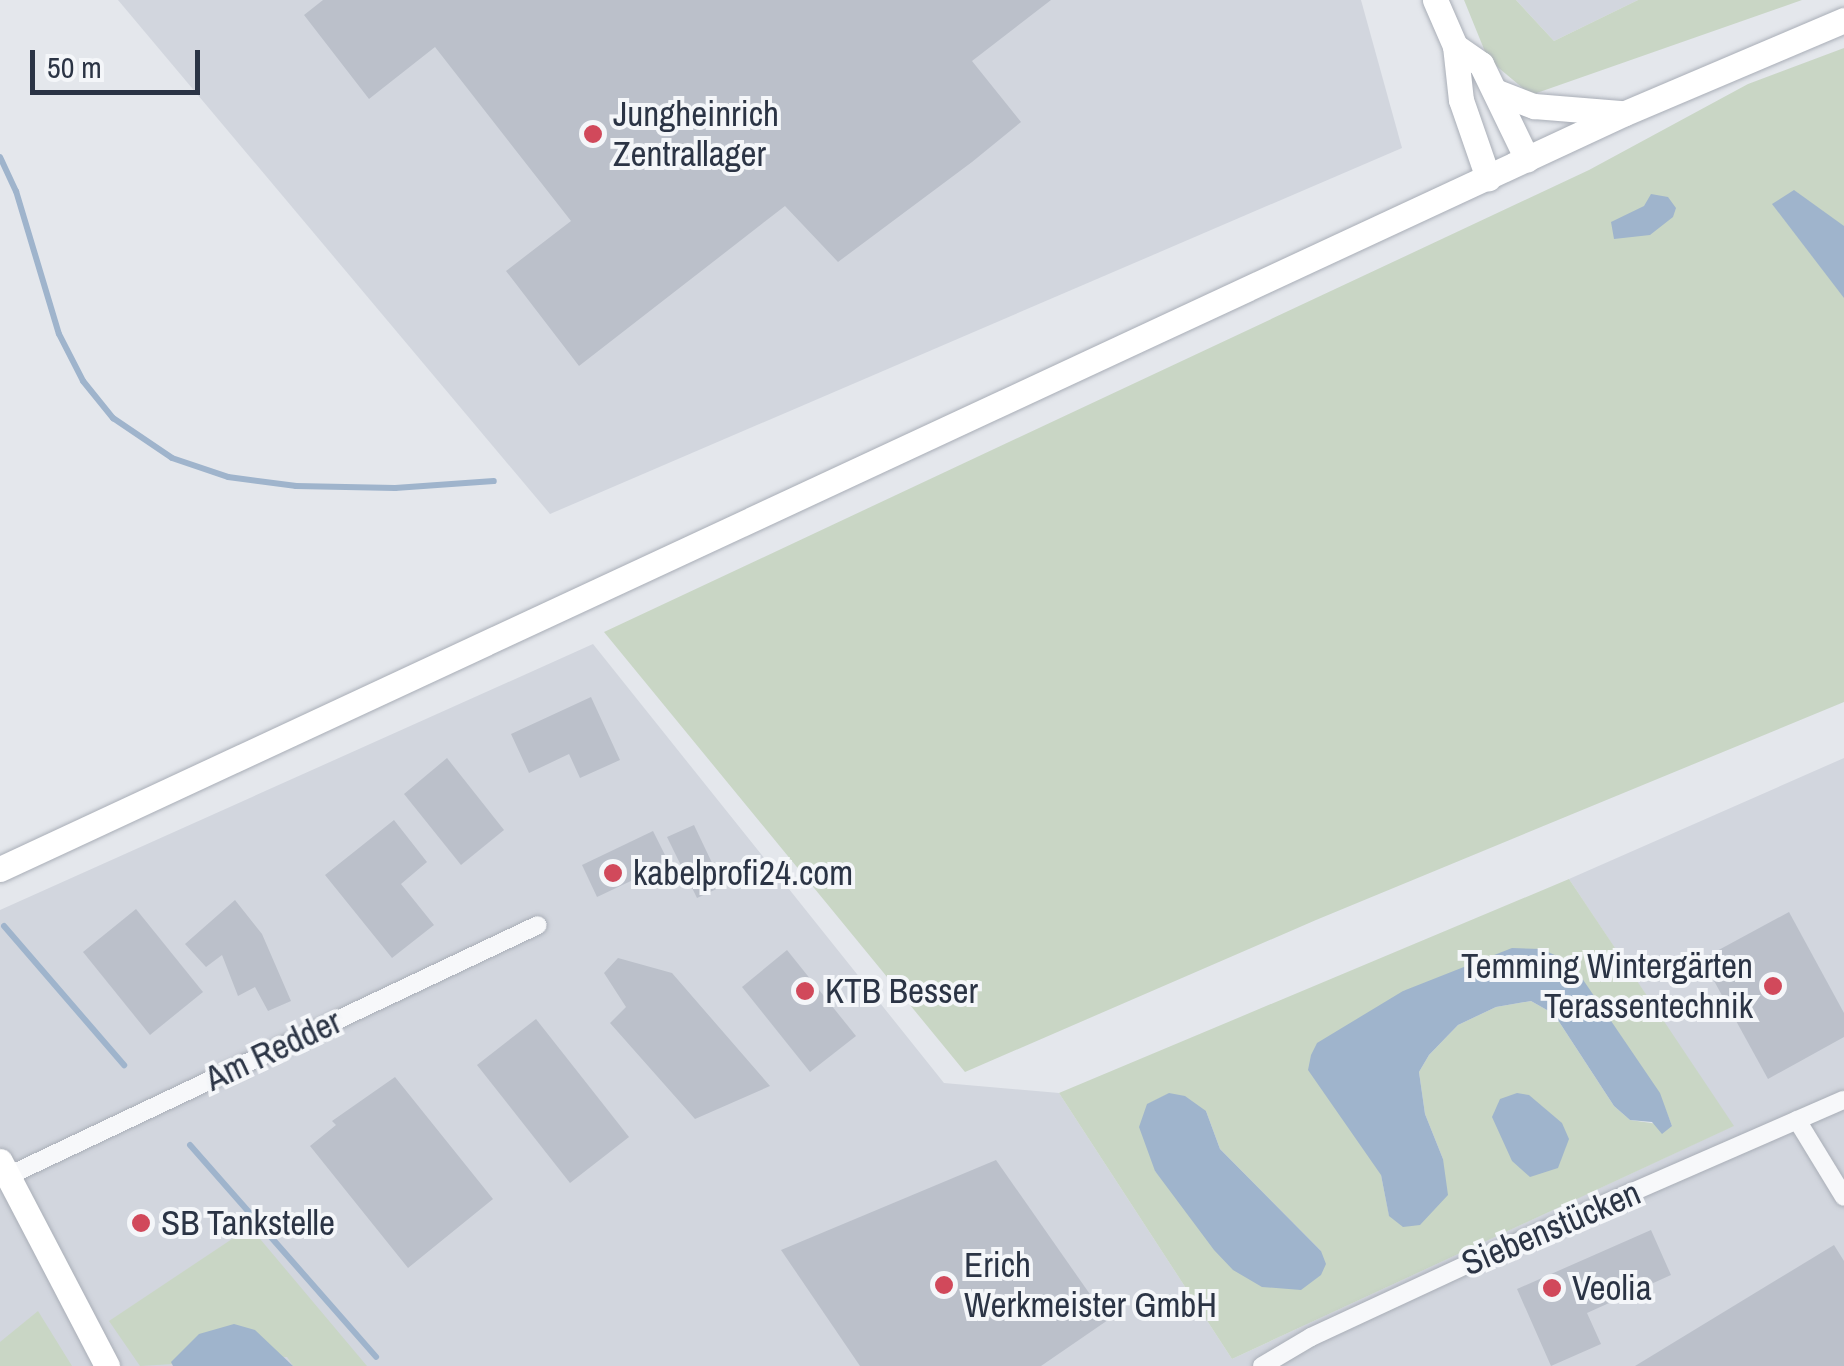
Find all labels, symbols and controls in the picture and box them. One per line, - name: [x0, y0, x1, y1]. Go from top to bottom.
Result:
- scale bar: [35, 30, 205, 92]
- text: 50 m: [47, 47, 102, 87]
- place label: Jungheinrich Zentrallager: [613, 93, 779, 175]
- marker: Jungheinrich Zentrallager: [582, 123, 604, 145]
- place label: kabelprofi24.com: [633, 852, 853, 894]
- marker: kabelprofi24.com: [602, 862, 624, 884]
- place label: Temming Wintergärten Terassentechnik: [1461, 945, 1753, 1027]
- place label: KTB Besser: [825, 970, 978, 1012]
- marker: Temming Wintergärten Terassentechnik: [1762, 975, 1784, 997]
- marker: KTB Besser: [794, 980, 816, 1002]
- street label: Am Redder: [198, 1000, 348, 1100]
- street label: Siebenstücken: [1455, 1172, 1647, 1284]
- place label: SB Tankstelle: [161, 1202, 335, 1244]
- marker: SB Tankstelle: [130, 1212, 152, 1234]
- place label: Erich Werkmeister GmbH: [964, 1244, 1217, 1326]
- place label: Veolia: [1572, 1267, 1652, 1309]
- marker: Erich Werkmeister GmbH: [933, 1274, 955, 1296]
- marker: Veolia: [1541, 1277, 1563, 1299]

